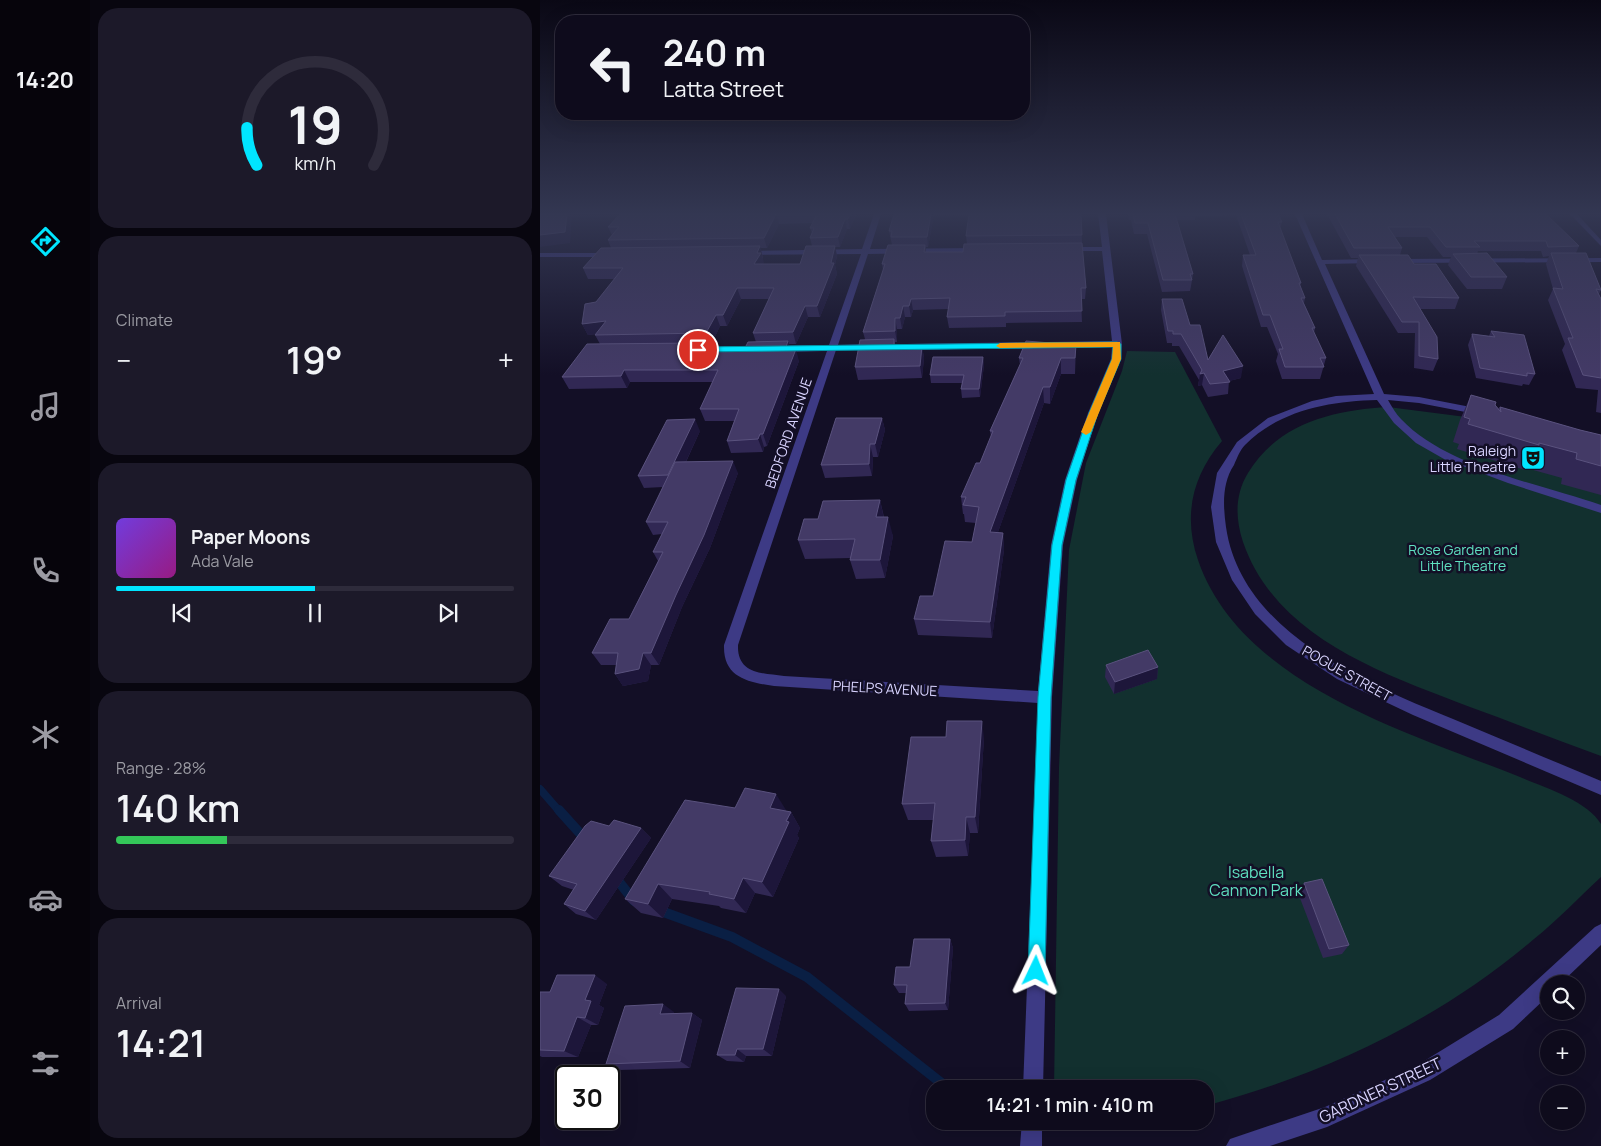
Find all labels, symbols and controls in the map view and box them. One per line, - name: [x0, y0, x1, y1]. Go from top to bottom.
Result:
- text: 240 m: [663, 29, 766, 77]
- icon: left: [580, 35, 645, 100]
- text: 14:20: [16, 65, 74, 95]
- text: Latta Street: [663, 74, 784, 104]
- text: 19: [287, 89, 343, 160]
- text: km/h: [294, 151, 336, 175]
- icon: directions: [28, 224, 63, 259]
- text: Climate: [116, 309, 173, 331]
- pin: [677, 329, 719, 371]
- text: 19°: [286, 333, 343, 385]
- icon: arrive: [684, 336, 712, 364]
- text: −: [116, 341, 131, 379]
- text: +: [498, 341, 514, 379]
- street label: BEDFORD AVENUE: [760, 375, 816, 491]
- icon: music: [28, 389, 63, 424]
- place label: Raleigh Little Theatre: [1430, 441, 1516, 476]
- theatre icon: Raleigh Little Theatre: [1520, 445, 1546, 471]
- text: Paper Moons: [191, 524, 310, 550]
- park label: Rose Garden and Little Theatre: [1408, 540, 1518, 575]
- text: Ada Vale: [191, 550, 254, 572]
- icon: phone: [28, 553, 63, 588]
- icon: previous: [168, 599, 196, 627]
- icon: pause: [301, 599, 329, 627]
- icon: next: [434, 599, 462, 627]
- street label: POGUE STREET: [1299, 641, 1396, 706]
- street label: PHELPS AVENUE: [832, 676, 938, 700]
- icon: climate: [28, 717, 63, 752]
- text: Range · 28%: [116, 757, 206, 779]
- text: 140 km: [116, 781, 240, 833]
- park label: Isabella Cannon Park: [1209, 861, 1304, 901]
- icon: car: [28, 882, 63, 917]
- position arrow: [1009, 944, 1061, 996]
- map controls: [1540, 975, 1585, 1130]
- button: search: [1540, 975, 1585, 1020]
- text: Arrival: [116, 992, 162, 1014]
- text: 14:21: [116, 1016, 206, 1068]
- button: +: [1540, 1030, 1585, 1075]
- icon: filters: [28, 1046, 63, 1081]
- street label: GARDNER STREET: [1315, 1052, 1445, 1128]
- speed limit sign: 30: [555, 1065, 620, 1130]
- button: −: [1540, 1085, 1585, 1130]
- text: 14:21 · 1 min · 410 m: [986, 1092, 1154, 1118]

